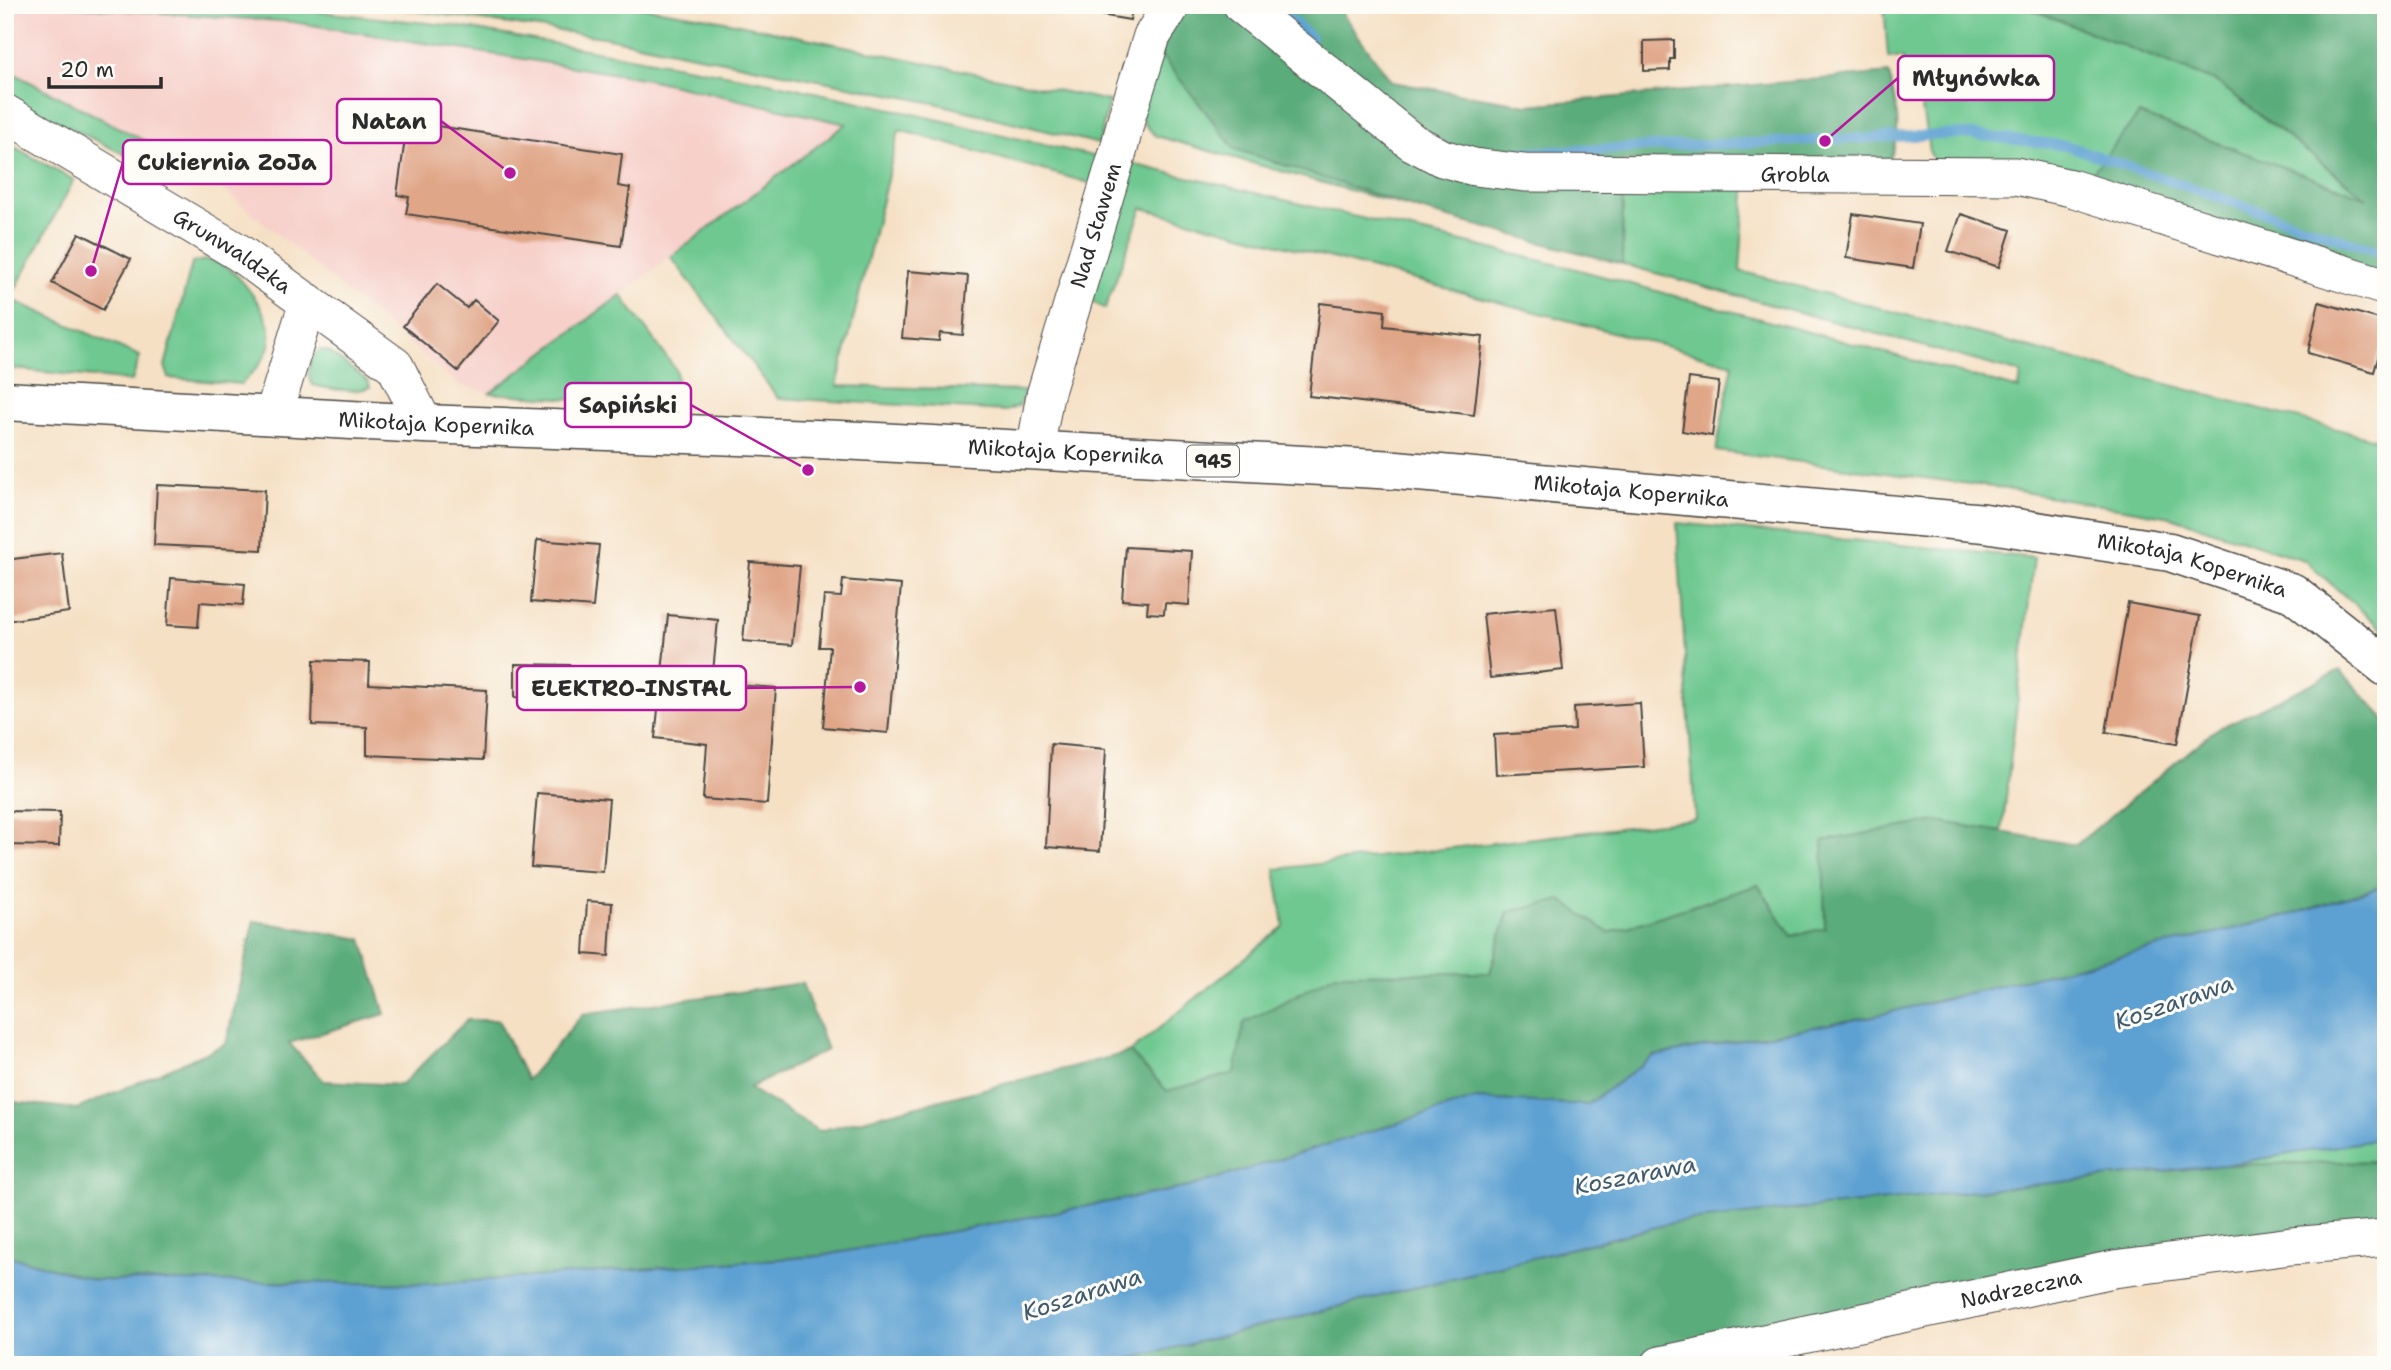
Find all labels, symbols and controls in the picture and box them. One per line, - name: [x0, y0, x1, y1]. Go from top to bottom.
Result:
- scale bar: [49, 46, 161, 90]
- text: 20 m: [60, 56, 114, 84]
- callout: Młynówka: [1898, 56, 2054, 100]
- text: Młynówka: [1912, 63, 2040, 93]
- callout: Natan: [337, 99, 441, 143]
- text: Natan: [351, 106, 427, 136]
- callout: Cukiernia ZoJa: [123, 140, 331, 184]
- text: Cukiernia ZoJa: [137, 147, 317, 177]
- street label: Nad Stawem: [1064, 159, 1128, 292]
- street label: Grobla: [1760, 160, 1830, 189]
- street label: Grunwaldzka: [168, 202, 297, 300]
- callout: Sapiński: [565, 383, 691, 427]
- text: Sapiński: [579, 390, 677, 420]
- street label: Mikołaja Kopernika: [338, 405, 535, 442]
- street label: Mikołaja Kopernika: [967, 433, 1164, 471]
- road number: 945: [1187, 446, 1239, 476]
- street label: Mikołaja Kopernika: [1532, 468, 1730, 514]
- street label: Mikołaja Kopernika: [2095, 527, 2291, 604]
- callout: ELEKTRO-INSTAL: [517, 666, 746, 710]
- text: ELEKTRO-INSTAL: [531, 673, 731, 703]
- water label: Koszarawa: [2111, 968, 2237, 1036]
- water label: Koszarawa: [1571, 1148, 1699, 1202]
- water label: Koszarawa: [1018, 1261, 1146, 1327]
- street label: Nadrzeczna: [1958, 1262, 2084, 1315]

